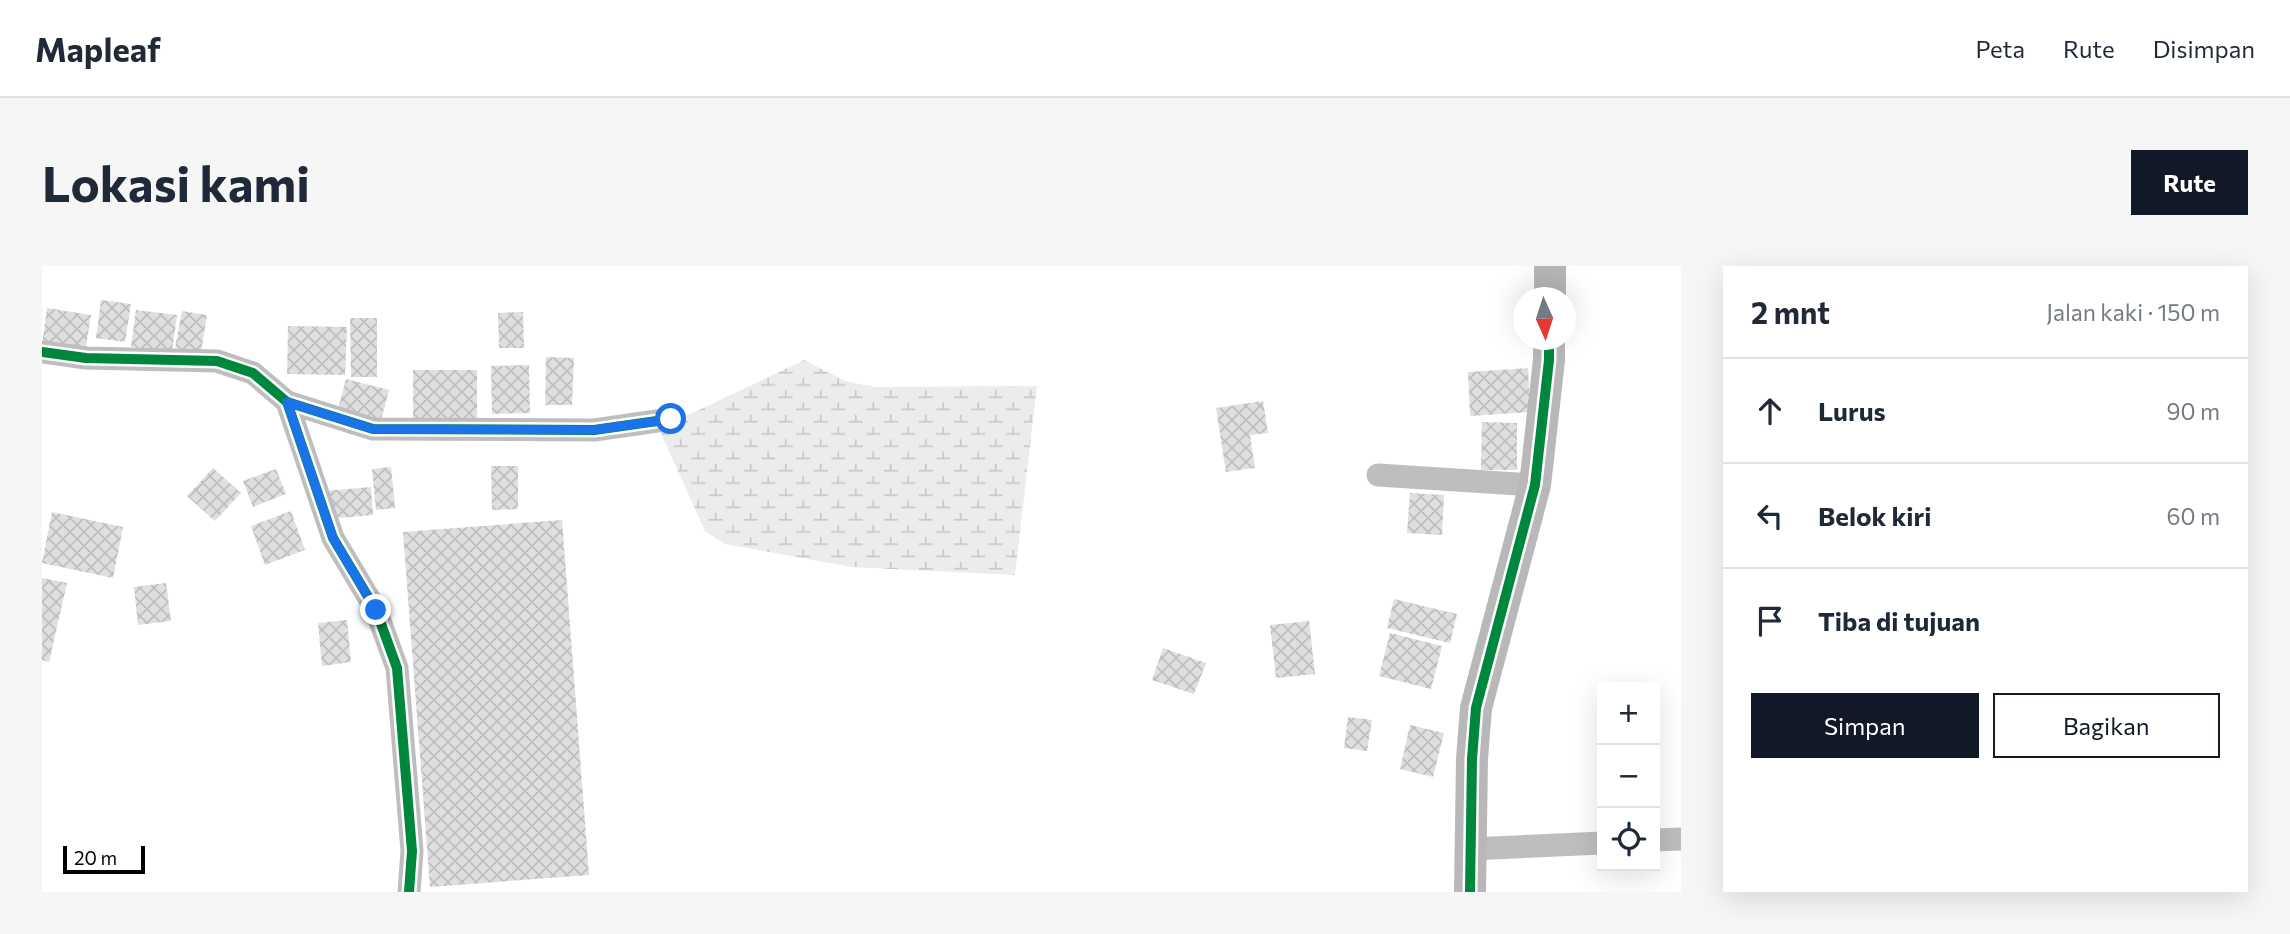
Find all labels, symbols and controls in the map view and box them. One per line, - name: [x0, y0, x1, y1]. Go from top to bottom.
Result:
- text: Mapleaf: [35, 28, 161, 69]
- text: Peta: [1975, 34, 2025, 63]
- text: Rute: [2063, 34, 2115, 63]
- text: Disimpan: [2153, 34, 2255, 63]
- button: Rute: [2131, 150, 2248, 215]
- text: Lokasi kami: [42, 152, 310, 212]
- north arrow: [1513, 287, 1576, 350]
- text: 2 mnt: [1751, 293, 1830, 330]
- text: Jalan kaki · 150 m: [2046, 298, 2220, 326]
- icon: ahead: [1751, 392, 1789, 430]
- text: Lurus: [1818, 395, 1886, 426]
- text: 90 m: [2167, 397, 2220, 425]
- route start: [655, 403, 686, 434]
- icon: left: [1751, 497, 1789, 535]
- text: Belok kiri: [1818, 500, 1932, 531]
- text: 60 m: [2167, 502, 2220, 530]
- route end: [360, 594, 391, 625]
- icon: arrive: [1751, 602, 1789, 640]
- text: Tiba di tujuan: [1818, 605, 1980, 636]
- map controls: [1597, 682, 1660, 871]
- button: +: [1597, 682, 1660, 745]
- button: Simpan: [1751, 693, 1979, 758]
- button: Bagikan: [1993, 693, 2220, 758]
- button: −: [1597, 745, 1660, 808]
- button: locate: [1597, 808, 1660, 871]
- scale bar: [63, 843, 145, 875]
- text: 20 m: [74, 846, 117, 869]

